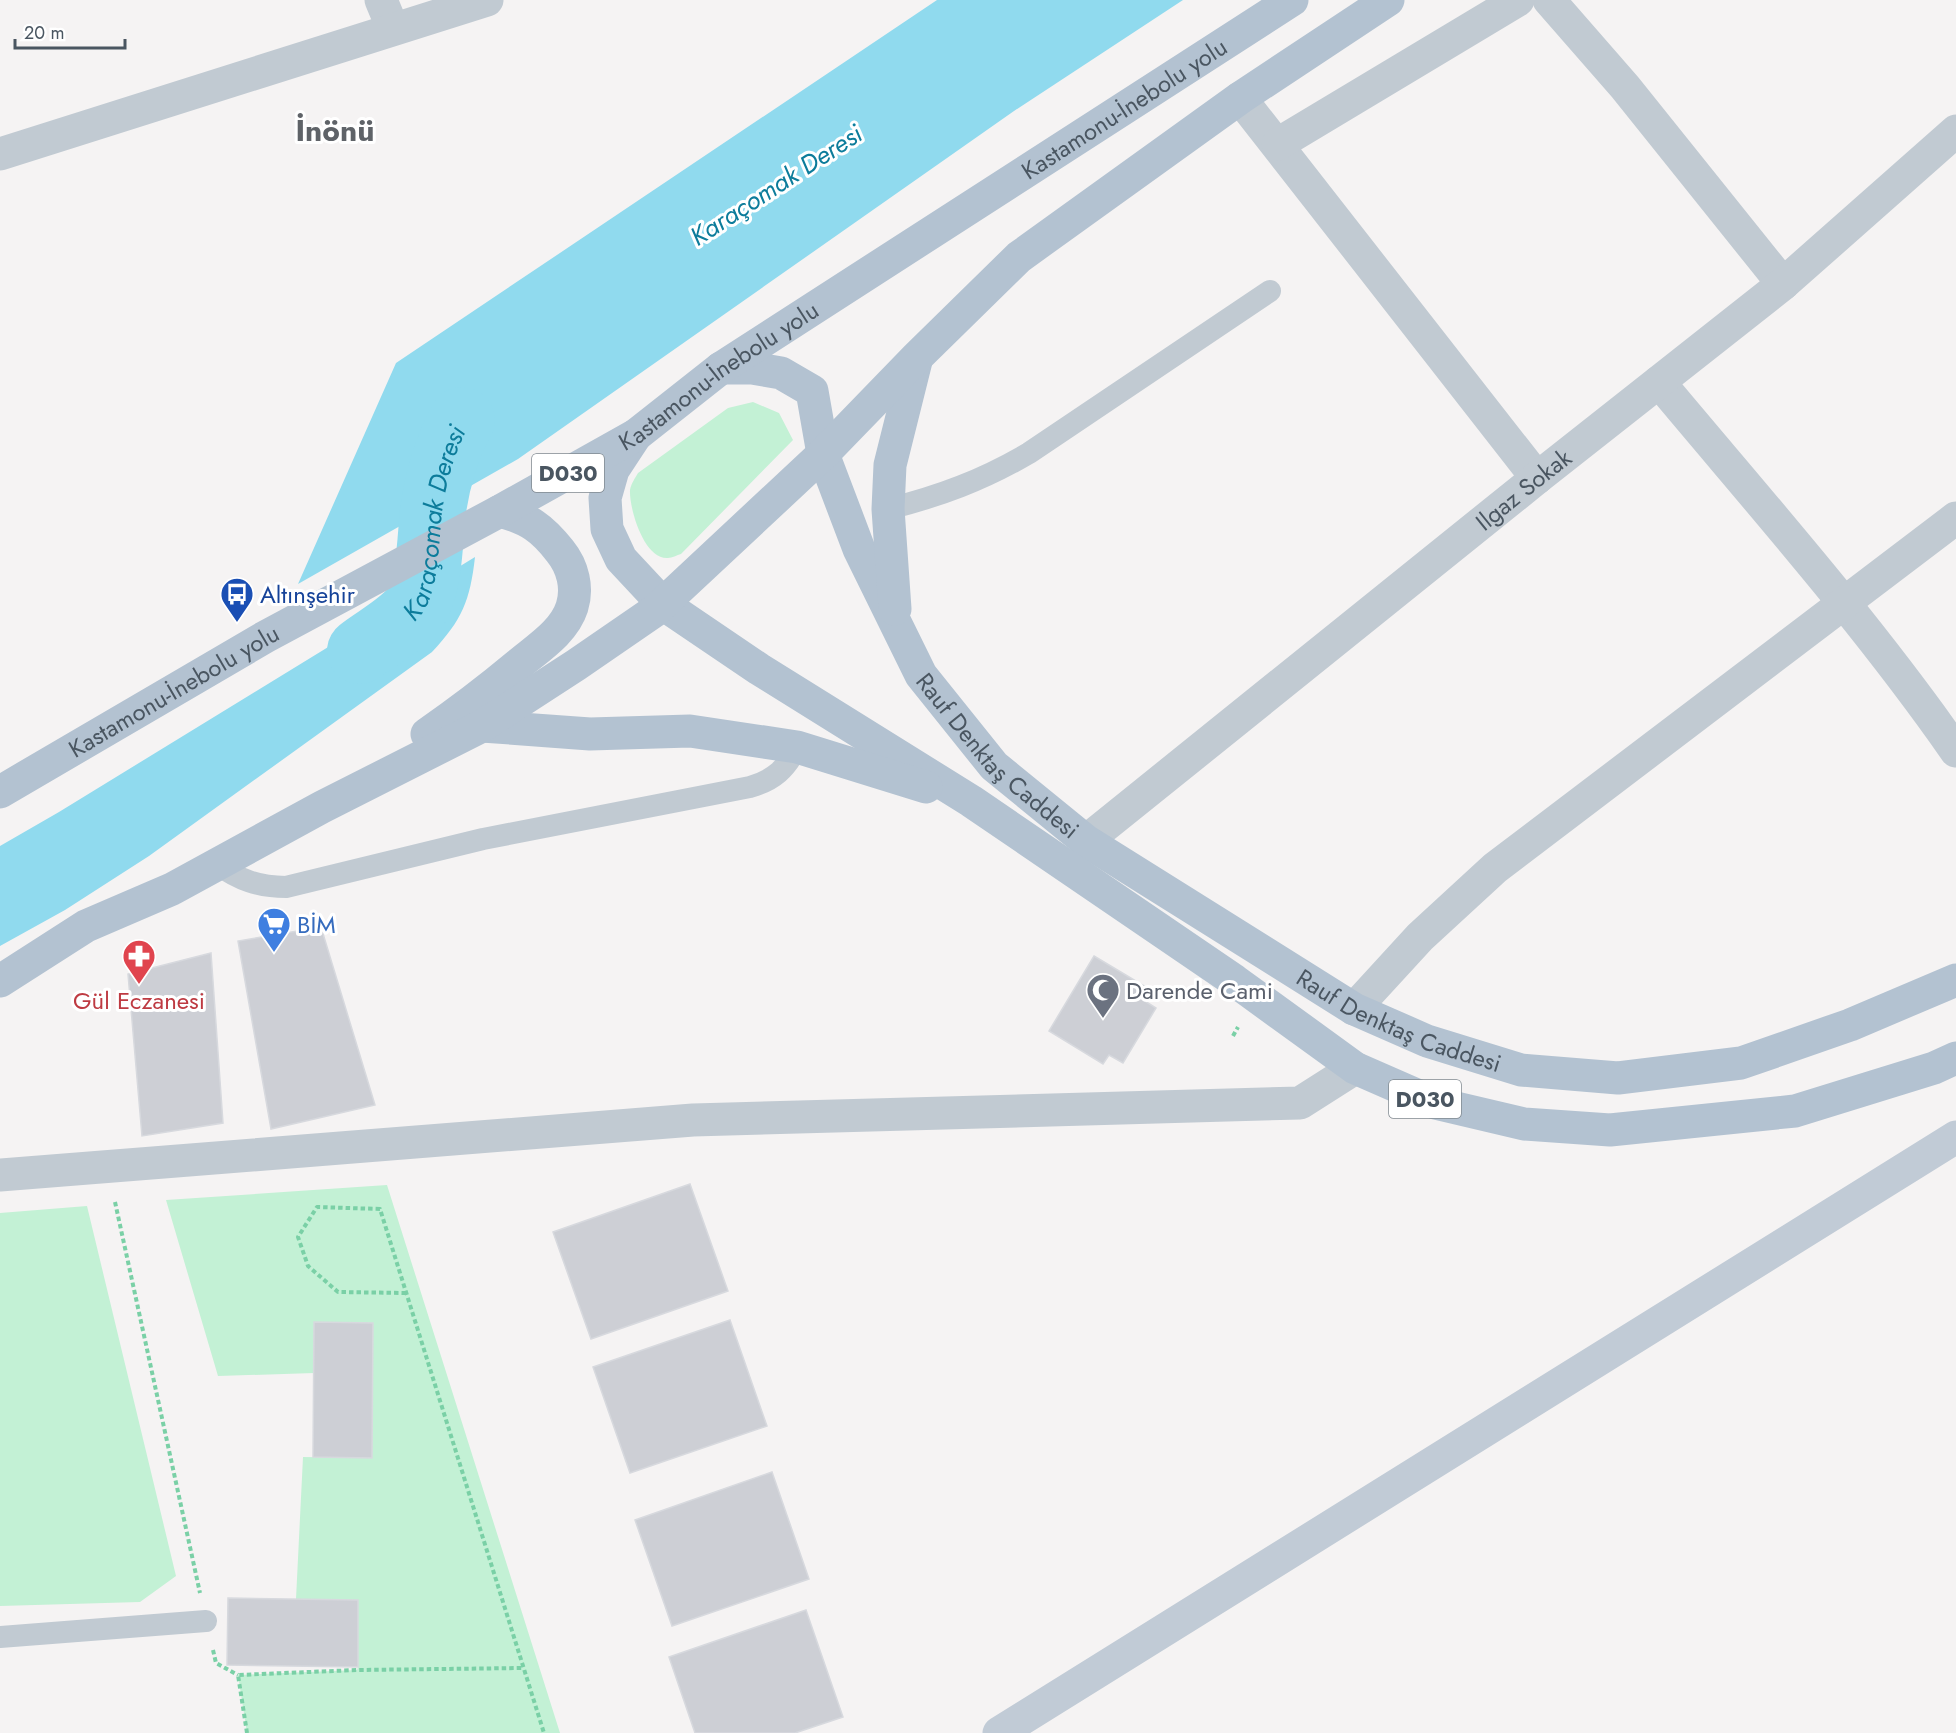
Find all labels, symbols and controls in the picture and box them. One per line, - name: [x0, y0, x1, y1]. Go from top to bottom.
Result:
- scale bar: [15, 12, 124, 50]
- text: 20 m: [24, 20, 64, 46]
- street label: Kastamonu-İnebolu yolu: [1014, 29, 1234, 188]
- district label: İnönü: [295, 109, 375, 152]
- water label: Karaçomak Deresi: [682, 115, 870, 255]
- street label: Kastamonu-İnebolu yolu: [612, 292, 825, 459]
- water label: Karaçomak Deresi: [393, 418, 475, 629]
- street label: Ilgaz Sokak: [1468, 440, 1579, 539]
- road number: D030: [532, 454, 604, 492]
- bus stop icon: Altınşehir: [219, 576, 255, 623]
- place label: Altınşehir: [260, 577, 356, 612]
- street label: Kastamonu-İnebolu yolu: [62, 615, 285, 766]
- street label: Rauf Denktaş Caddesi: [908, 665, 1087, 846]
- supermarket icon: BİM: [256, 906, 292, 953]
- place label: BİM: [297, 907, 336, 942]
- pharmacy icon: Gül Eczanesi: [121, 938, 157, 985]
- street label: Rauf Denktaş Caddesi: [1290, 960, 1506, 1080]
- mosque icon: Darende Cami: [1085, 972, 1121, 1019]
- place label: Darende Cami: [1126, 973, 1273, 1008]
- place label: Gül Eczanesi: [73, 983, 205, 1018]
- road number: D030: [1389, 1080, 1461, 1118]

